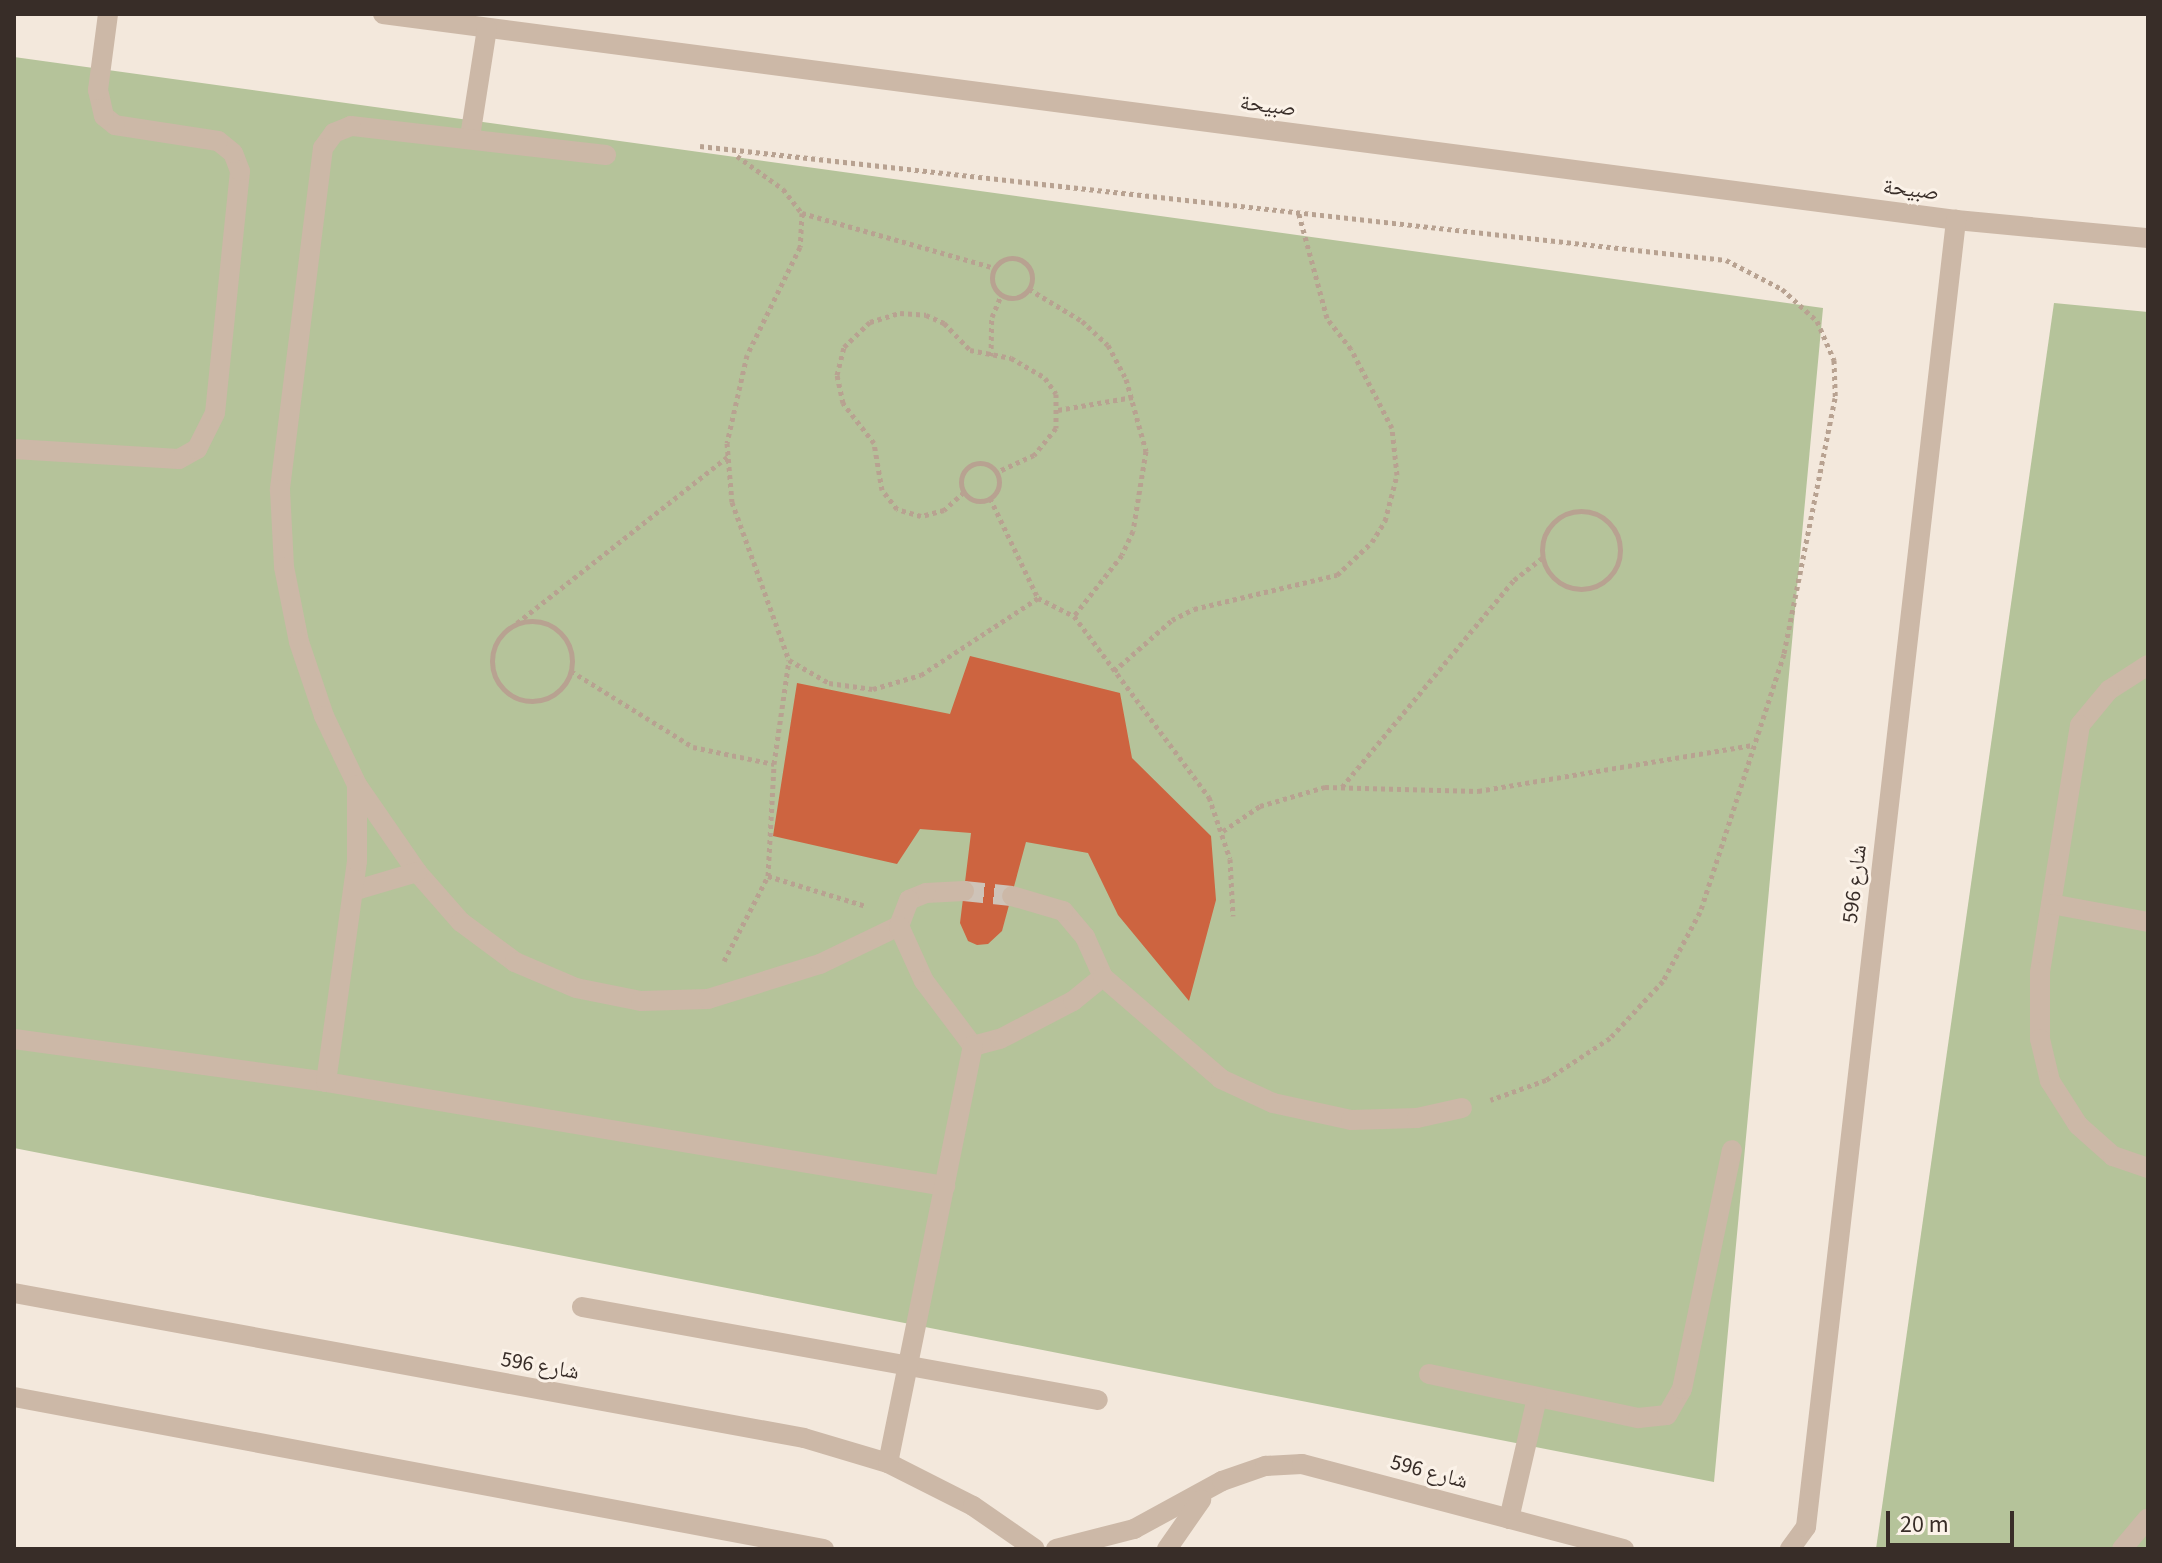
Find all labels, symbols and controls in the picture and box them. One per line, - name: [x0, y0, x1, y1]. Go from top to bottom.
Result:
- street label: صبيحة: [1238, 89, 1298, 123]
- street label: صبيحة: [1881, 173, 1941, 207]
- street label: شارع 596: [1837, 843, 1873, 925]
- street label: شارع 596: [499, 1346, 581, 1386]
- street label: شارع 596: [1387, 1449, 1471, 1495]
- scale bar: [1890, 1495, 2018, 1545]
- text: 20 m: [1900, 1507, 1949, 1542]

